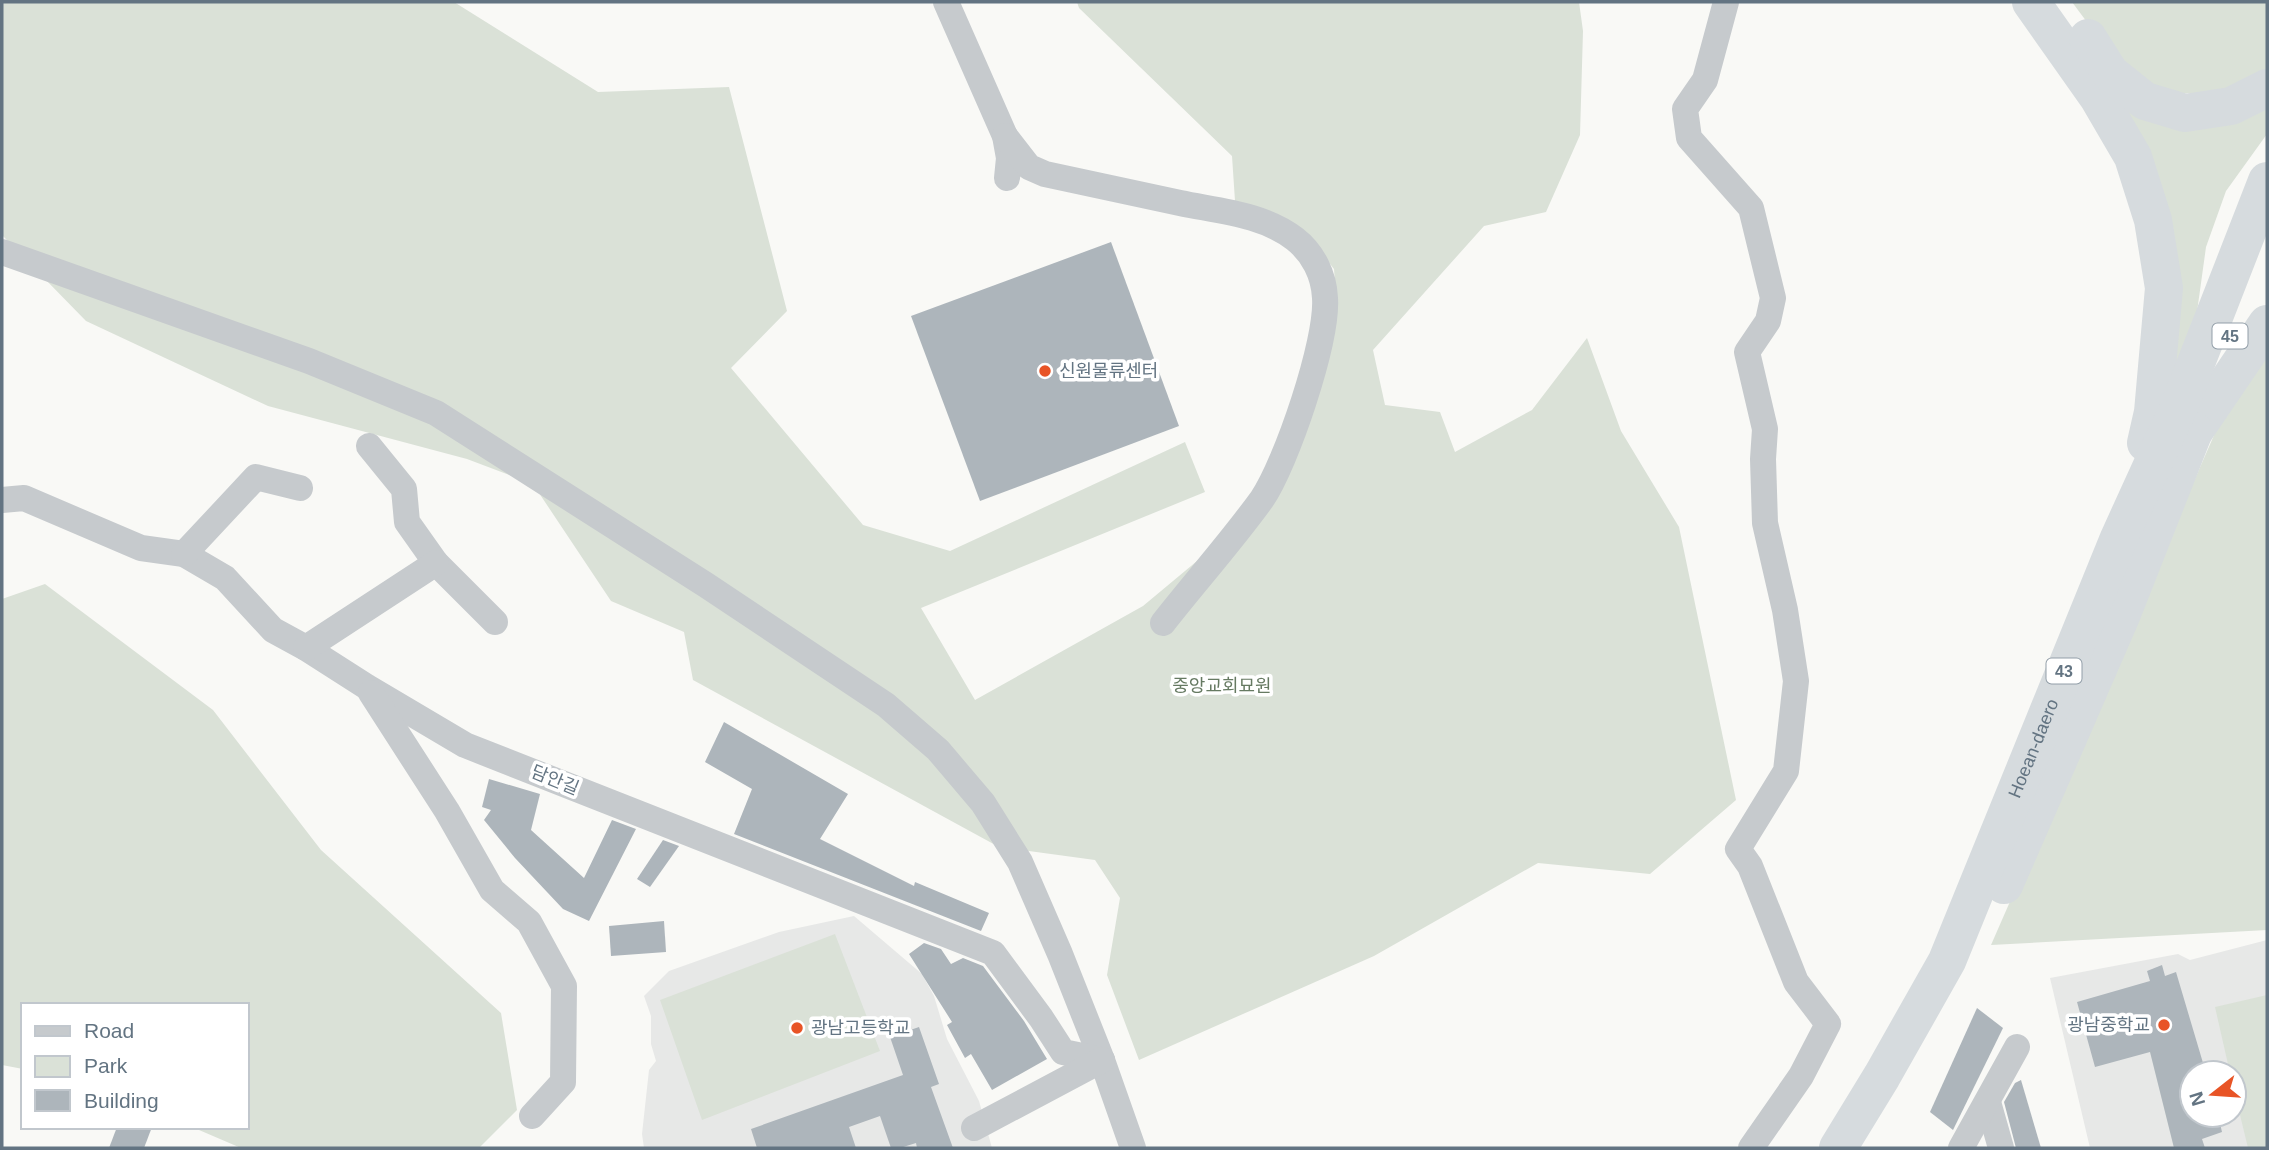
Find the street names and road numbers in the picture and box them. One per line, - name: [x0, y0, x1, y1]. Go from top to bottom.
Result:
- road number: 45: [2212, 324, 2248, 348]
- road number: 43: [2046, 658, 2082, 684]
- street label: Hoean-daero: [2004, 696, 2063, 801]
- street label: 담안길: [528, 761, 582, 799]

